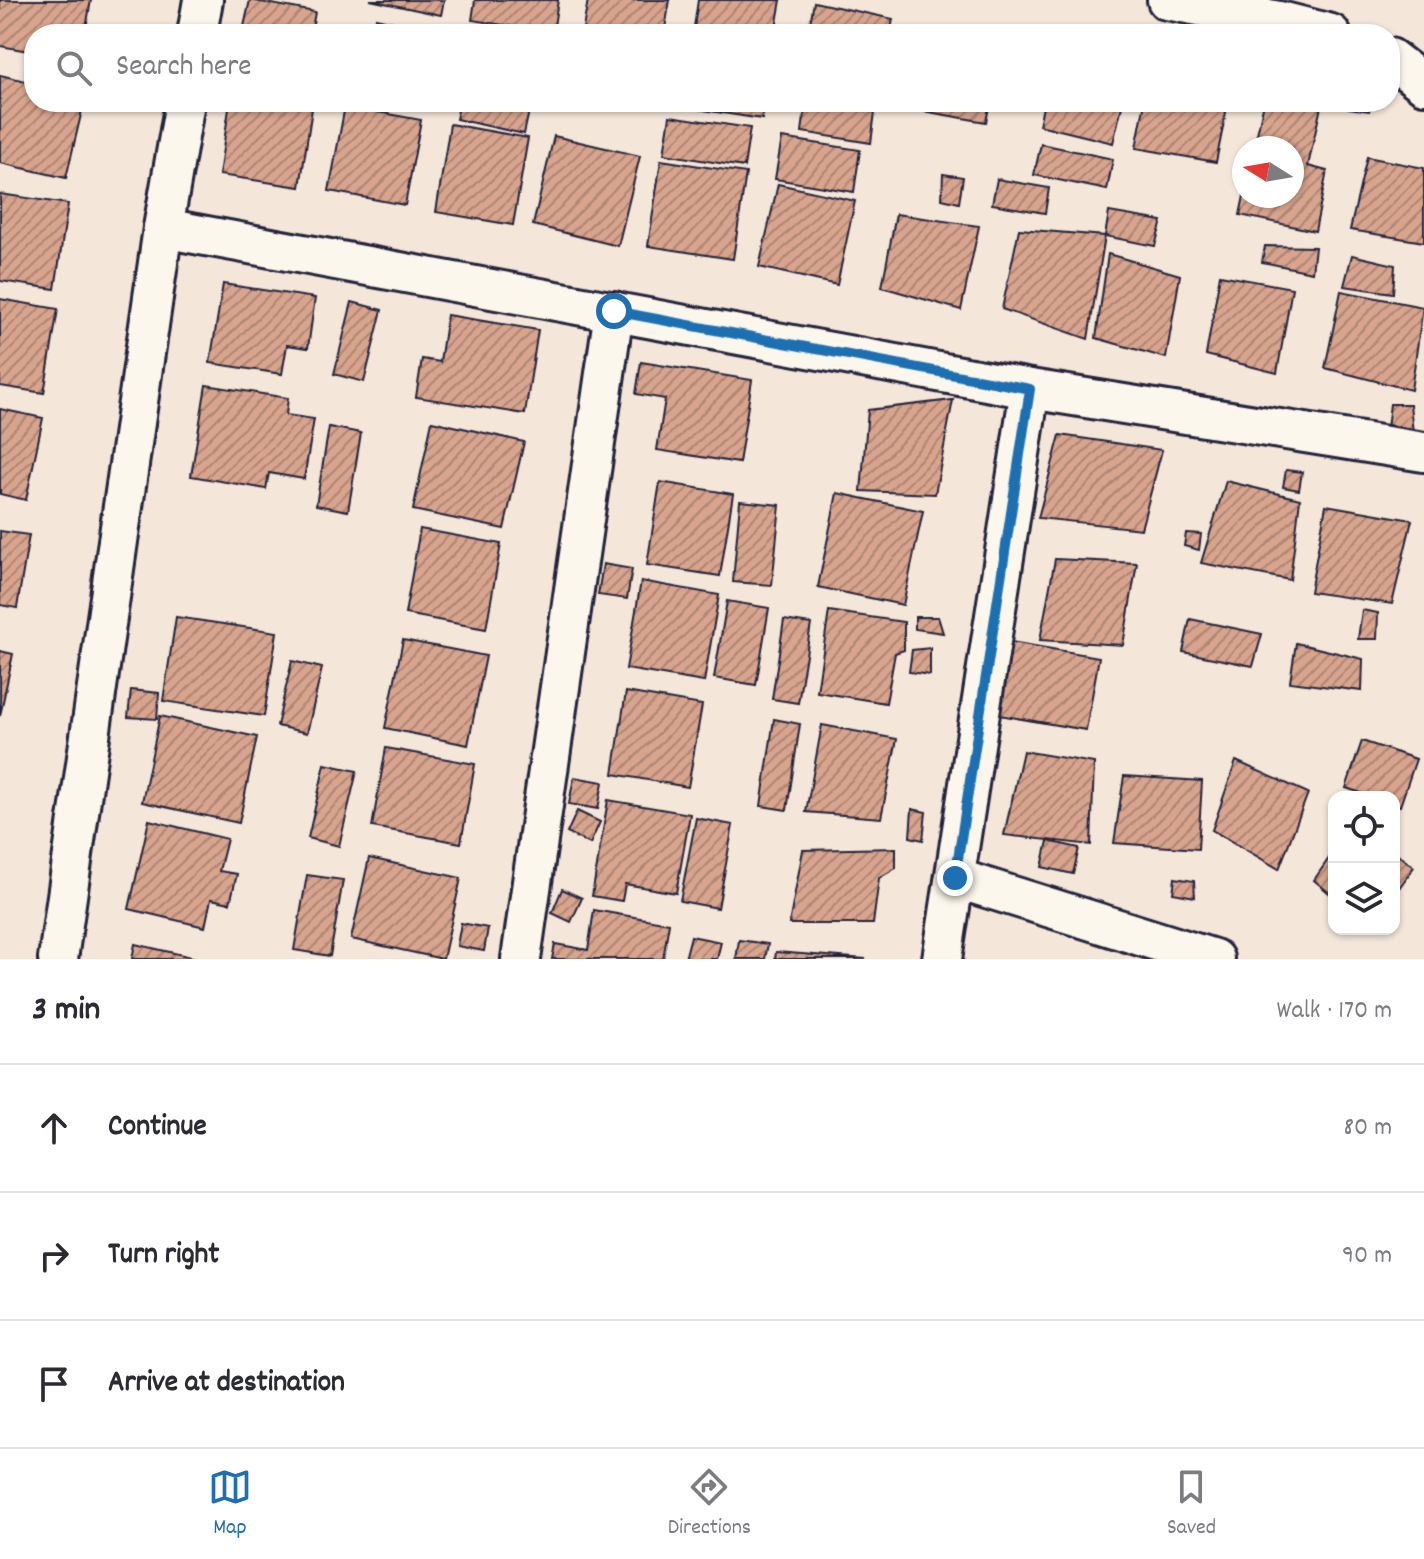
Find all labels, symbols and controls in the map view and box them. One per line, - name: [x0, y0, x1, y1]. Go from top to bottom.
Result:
- search box: [24, 24, 1400, 112]
- icon: search: [52, 46, 96, 90]
- text: Search here: [116, 47, 252, 90]
- north arrow: [1232, 136, 1304, 208]
- route start: [596, 293, 632, 329]
- map controls: [1328, 791, 1400, 935]
- button: locate: [1328, 791, 1400, 863]
- route end: [937, 860, 973, 896]
- button: layers: [1328, 863, 1400, 935]
- text: 3 min: [32, 987, 100, 1036]
- text: Walk · 170 m: [1277, 993, 1392, 1030]
- icon: ahead: [32, 1106, 76, 1150]
- text: Continue: [108, 1107, 207, 1150]
- text: 80 m: [1344, 1110, 1392, 1147]
- icon: right: [32, 1234, 76, 1278]
- text: Turn right: [108, 1235, 219, 1278]
- text: 90 m: [1342, 1238, 1392, 1275]
- icon: arrive: [32, 1362, 76, 1406]
- text: Arrive at destination: [108, 1363, 345, 1406]
- tab: Map: [208, 1465, 252, 1544]
- tab: Directions: [668, 1465, 751, 1544]
- tab: Saved: [1167, 1465, 1216, 1544]

